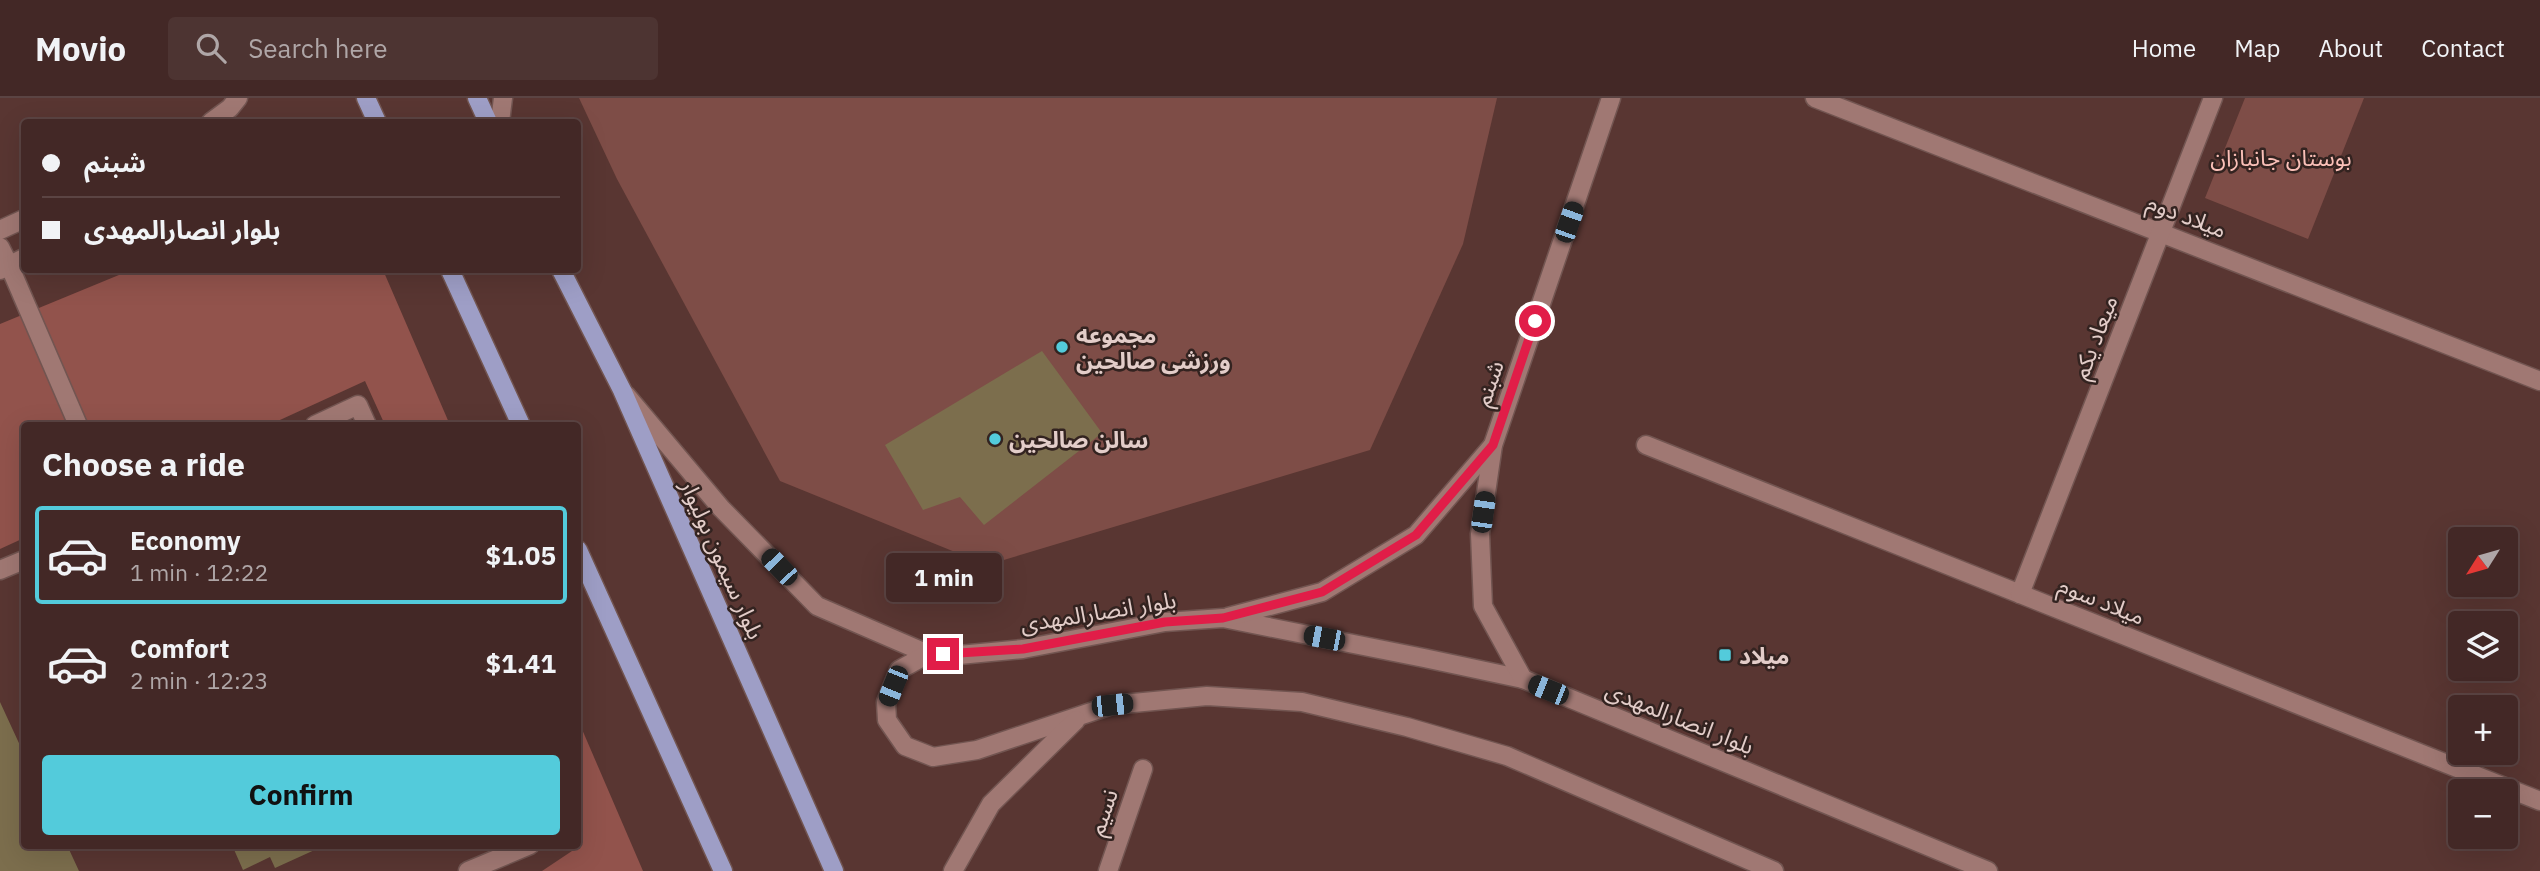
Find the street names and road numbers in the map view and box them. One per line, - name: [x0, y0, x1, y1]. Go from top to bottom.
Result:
- street label: میلاد دوم: [2141, 186, 2231, 248]
- street label: میعاد یکم: [2064, 291, 2126, 384]
- street label: شبنم: [1466, 356, 1513, 411]
- street label: بلوار سیمون بولیوار: [674, 474, 772, 643]
- street label: میلاد سوم: [2053, 569, 2150, 635]
- street label: بلوار انصارالمهدی: [1018, 584, 1178, 638]
- street label: بلوار انصارالمهدی: [1601, 674, 1759, 760]
- street label: نسیم: [1080, 785, 1127, 840]

